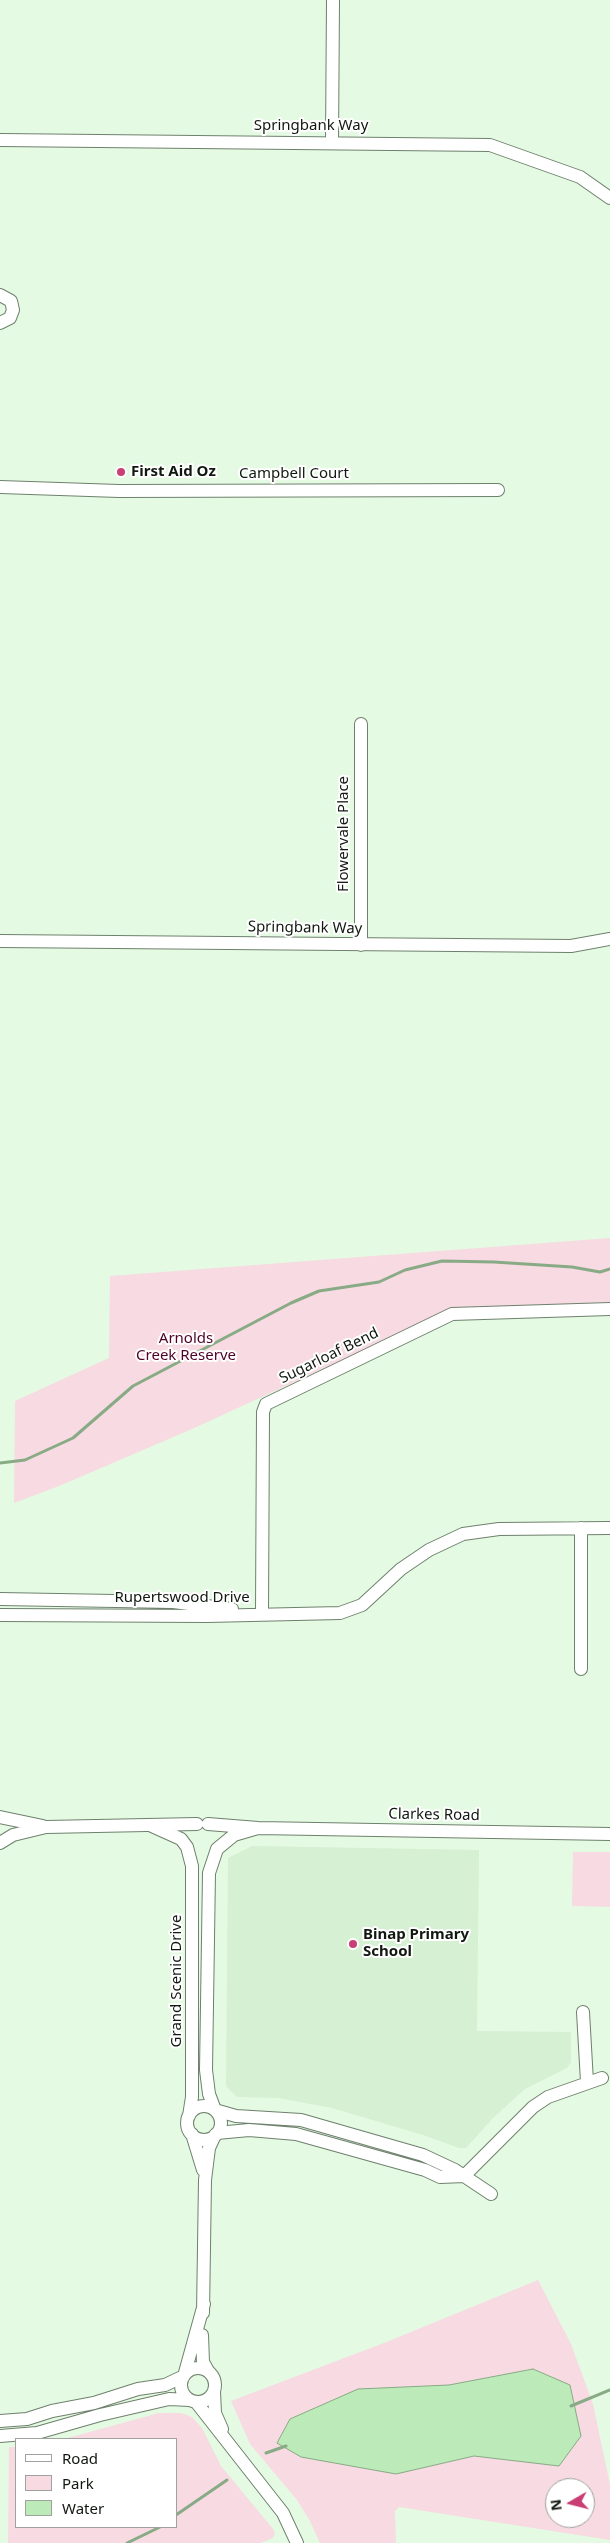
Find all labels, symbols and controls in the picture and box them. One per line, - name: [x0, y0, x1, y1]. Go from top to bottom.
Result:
- street label: Springbank Way: [254, 117, 368, 135]
- place label: First Aid Oz: [131, 463, 216, 481]
- street label: Campbell Court: [239, 465, 349, 483]
- marker: First Aid Oz: [115, 466, 127, 478]
- street label: Flowervale Place: [335, 776, 353, 892]
- street label: Springbank Way: [248, 918, 362, 938]
- street label: Sugarloaf Bend: [276, 1324, 382, 1388]
- park label: Arnolds Creek Reserve: [136, 1330, 236, 1365]
- street label: Rupertswood Drive: [114, 1589, 250, 1607]
- street label: Clarkes Road: [388, 1805, 480, 1825]
- street label: Grand Scenic Drive: [168, 1915, 186, 2047]
- place label: Binap Primary School: [363, 1926, 469, 1961]
- marker: Binap Primary School: [347, 1938, 359, 1950]
- legend: [15, 2438, 178, 2528]
- text: Road: [62, 2448, 98, 2468]
- text: Park: [62, 2473, 94, 2493]
- north arrow: [545, 2478, 595, 2528]
- text: Water: [62, 2498, 104, 2518]
- text: N: [545, 2498, 566, 2512]

